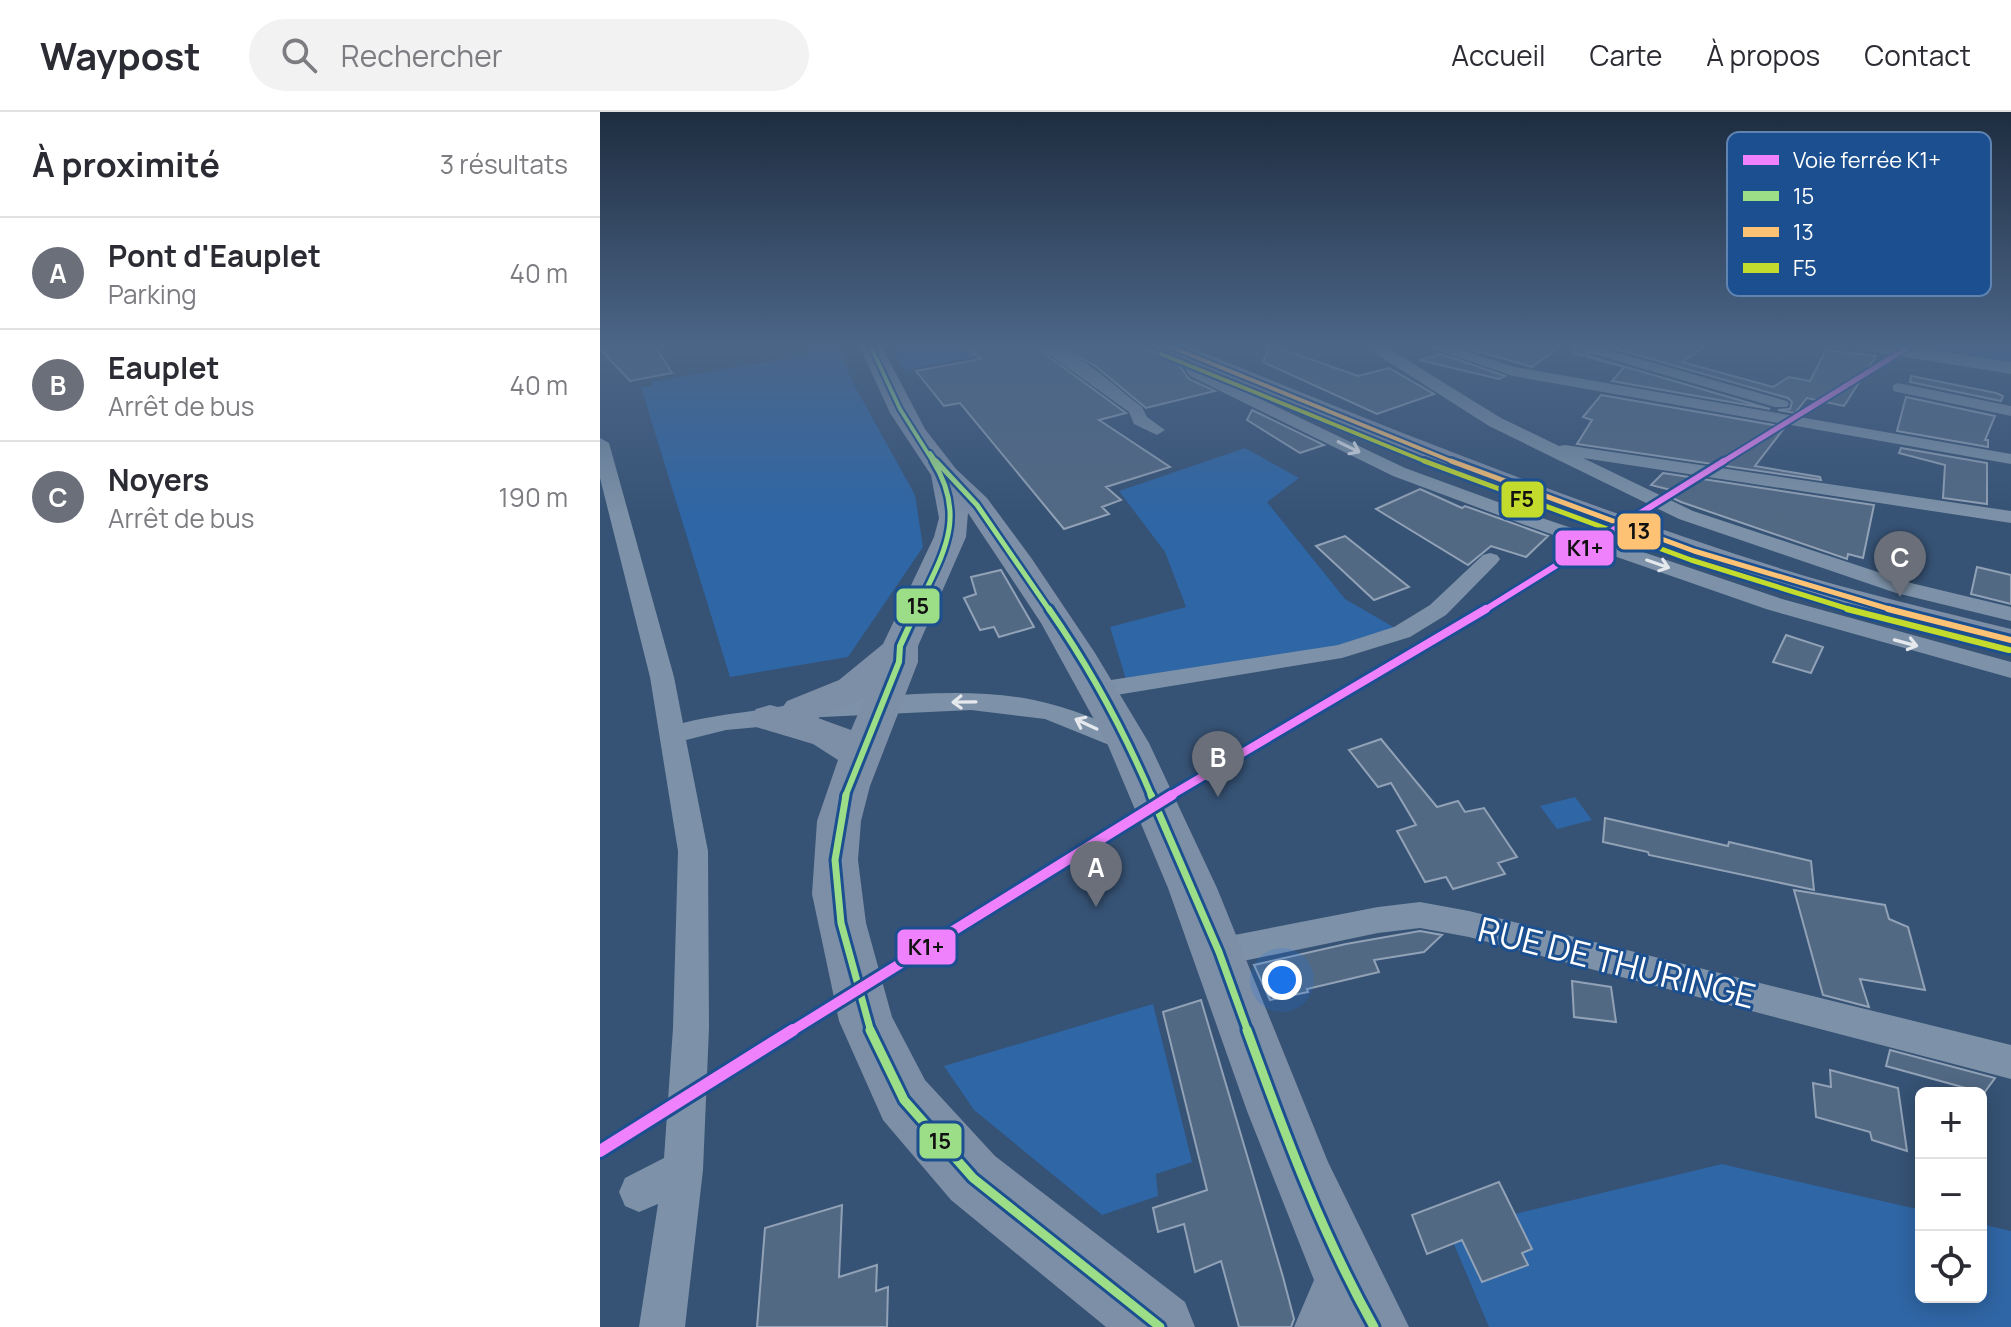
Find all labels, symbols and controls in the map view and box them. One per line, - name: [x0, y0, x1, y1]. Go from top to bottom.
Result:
- search box: [249, 19, 809, 91]
- text: Waypost: [40, 29, 201, 81]
- icon: search: [277, 33, 321, 77]
- text: Rechercher: [341, 35, 503, 76]
- text: Accueil: [1451, 36, 1546, 74]
- text: Carte: [1590, 36, 1662, 74]
- text: À propos: [1706, 36, 1820, 74]
- text: Contact: [1864, 36, 1971, 74]
- legend: [1727, 132, 1991, 296]
- text: À proximité: [32, 141, 220, 187]
- text: Voie ferrée K1+: [1793, 145, 1941, 175]
- text: 3 résultats: [440, 146, 568, 182]
- text: 15: [1793, 181, 1814, 211]
- text: 13: [1793, 217, 1814, 247]
- text: Pont d'Eauplet: [108, 235, 321, 276]
- text: F5: [1793, 253, 1817, 283]
- text: A: [49, 255, 67, 291]
- text: 40 m: [510, 255, 568, 291]
- text: Parking: [108, 276, 197, 312]
- text: Eauplet: [108, 347, 220, 388]
- text: B: [50, 367, 66, 403]
- text: 40 m: [510, 367, 568, 403]
- text: Arrêt de bus: [108, 388, 254, 424]
- one-way arrow: [1336, 440, 1360, 455]
- text: Noyers: [108, 459, 209, 500]
- text: C: [48, 479, 68, 515]
- text: 190 m: [499, 479, 568, 515]
- line badge: F5: [1500, 480, 1545, 519]
- text: F5: [1510, 484, 1534, 514]
- text: Arrêt de bus: [108, 500, 254, 536]
- line badge: 13: [1616, 512, 1662, 551]
- text: 13: [1628, 516, 1650, 546]
- line badge: K1+: [1554, 529, 1615, 567]
- pin: C: [1874, 531, 1926, 597]
- text: K1+: [1567, 533, 1603, 563]
- one-way arrow: [1646, 558, 1671, 573]
- line badge: 15: [895, 587, 941, 625]
- text: 15: [907, 591, 929, 621]
- one-way arrow: [1893, 636, 1919, 651]
- one-way arrow: [951, 694, 978, 710]
- one-way arrow: [1074, 716, 1098, 731]
- pin: B: [1192, 731, 1244, 797]
- pin: A: [1070, 841, 1122, 907]
- street label: RUE DE THURINGE: [1474, 905, 1760, 1019]
- line badge: K1+: [896, 928, 957, 966]
- text: K1+: [908, 932, 944, 962]
- your location: [1262, 960, 1302, 1000]
- map controls: [1915, 1087, 1987, 1303]
- button: +: [1915, 1087, 1987, 1159]
- line badge: 15: [918, 1122, 963, 1160]
- text: 15: [929, 1126, 951, 1156]
- button: −: [1915, 1159, 1987, 1231]
- button: locate: [1915, 1231, 1987, 1303]

